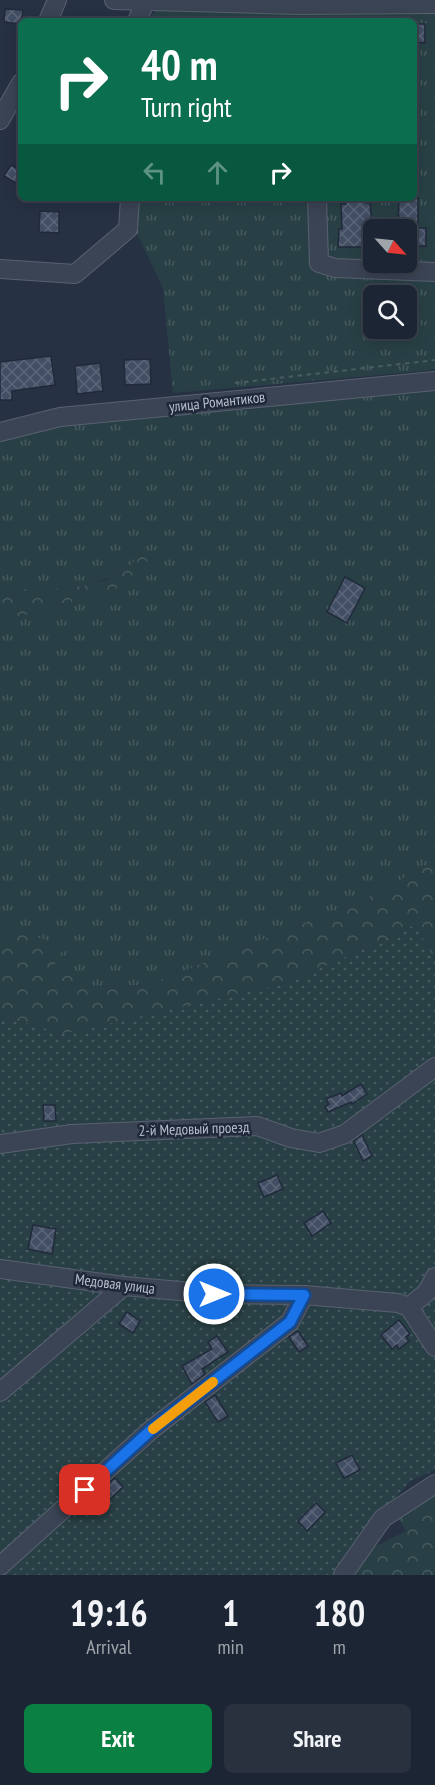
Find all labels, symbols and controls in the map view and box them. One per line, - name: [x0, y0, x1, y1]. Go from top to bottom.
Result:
- text: 40 m: [141, 37, 218, 92]
- icon: right: [42, 42, 120, 120]
- text: Turn right: [141, 90, 232, 124]
- icon: left: [138, 156, 171, 189]
- icon: ahead: [201, 156, 234, 189]
- icon: right: [264, 156, 297, 189]
- north arrow: [363, 219, 417, 273]
- map controls: [363, 219, 417, 339]
- button: search: [363, 285, 417, 339]
- street label: улица Романтиков: [168, 387, 266, 416]
- street label: 2-й Медовый проезд: [138, 1117, 250, 1140]
- position arrow: [182, 1262, 246, 1326]
- street label: Медовая улица: [74, 1269, 156, 1298]
- pin: [59, 1464, 110, 1515]
- icon: arrive: [68, 1473, 101, 1506]
- text: 19:16: [70, 1589, 148, 1636]
- text: 1: [222, 1589, 239, 1636]
- text: 180: [314, 1589, 365, 1636]
- text: Arrival: [86, 1634, 131, 1660]
- text: min: [218, 1634, 244, 1660]
- text: m: [333, 1634, 346, 1660]
- button: Exit: [24, 1704, 212, 1773]
- button: Share: [224, 1704, 411, 1773]

